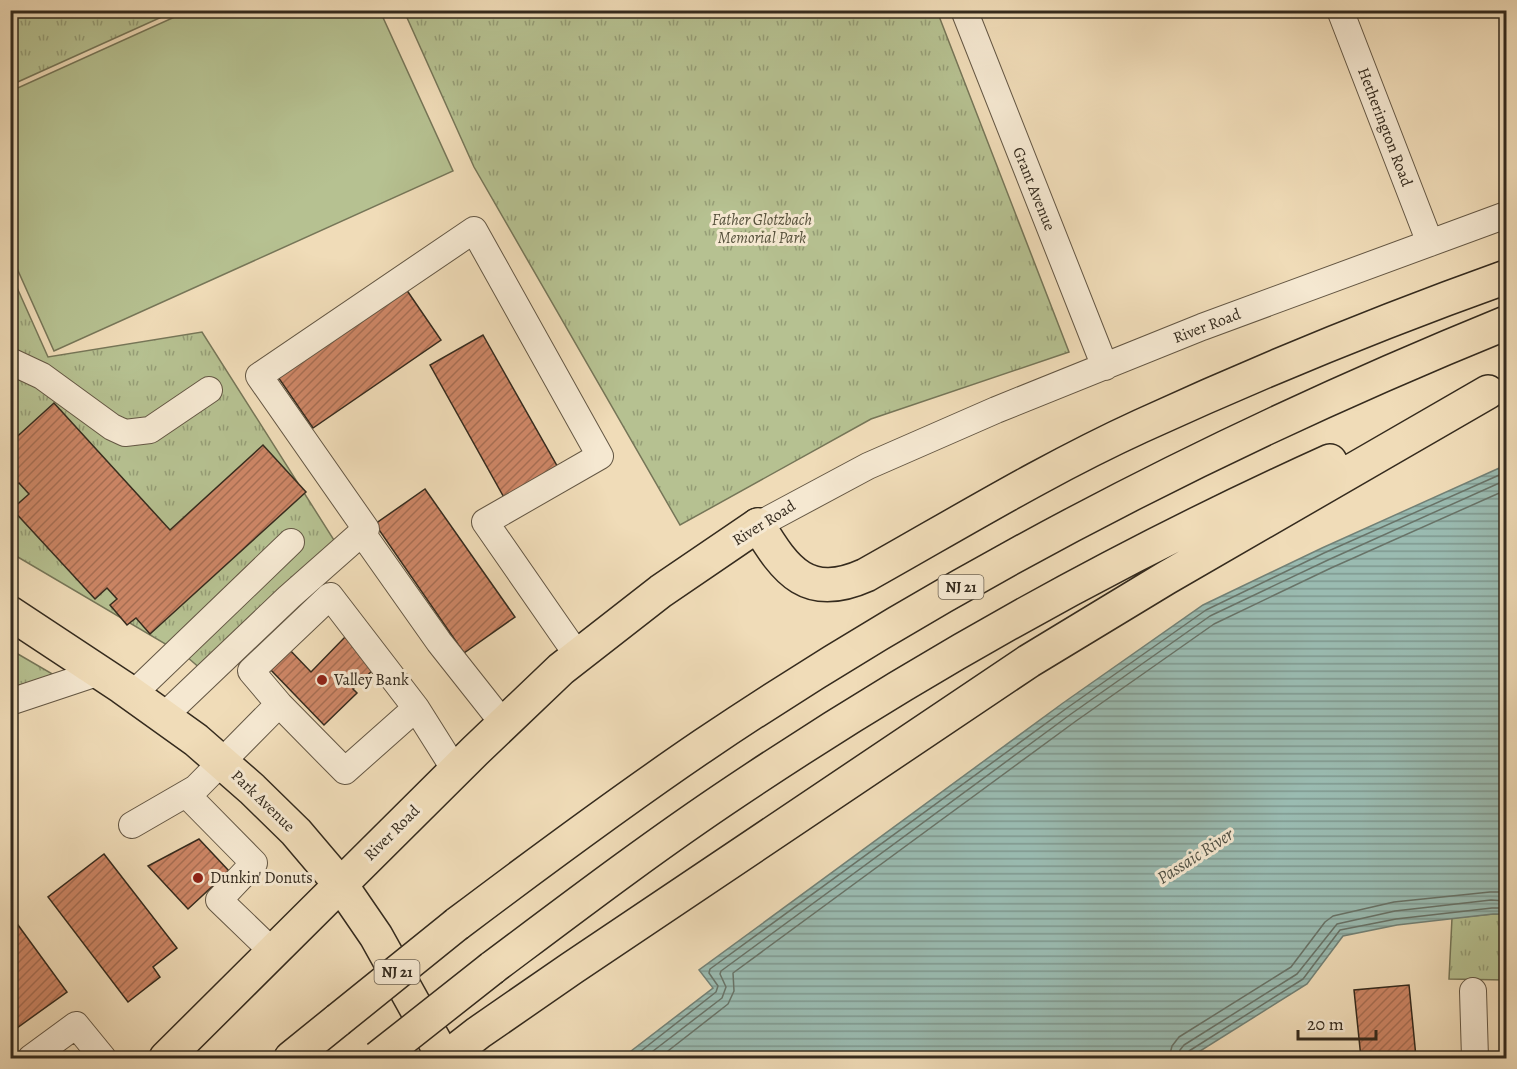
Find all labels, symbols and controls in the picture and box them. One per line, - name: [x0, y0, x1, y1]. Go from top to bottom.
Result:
- street label: Hetherington Road: [1352, 64, 1418, 190]
- street label: Grant Avenue: [1007, 144, 1061, 234]
- park label: Father Glotzbach Memorial Park: [712, 209, 812, 249]
- street label: River Road: [1170, 303, 1244, 349]
- street label: River Road: [728, 495, 800, 551]
- road number: NJ 21: [938, 575, 984, 599]
- place label: Valley Bank: [333, 669, 409, 691]
- marker: Valley Bank: [315, 673, 329, 687]
- street label: Park Avenue: [226, 765, 300, 837]
- street label: River Road: [359, 800, 425, 866]
- water label: Passaic River: [1152, 822, 1238, 890]
- place label: Dunkin' Donuts: [210, 867, 313, 889]
- marker: Dunkin' Donuts: [191, 871, 205, 885]
- road number: NJ 21: [374, 960, 420, 984]
- scale bar: [1298, 1003, 1376, 1041]
- text: 20 m: [1307, 1012, 1344, 1036]

